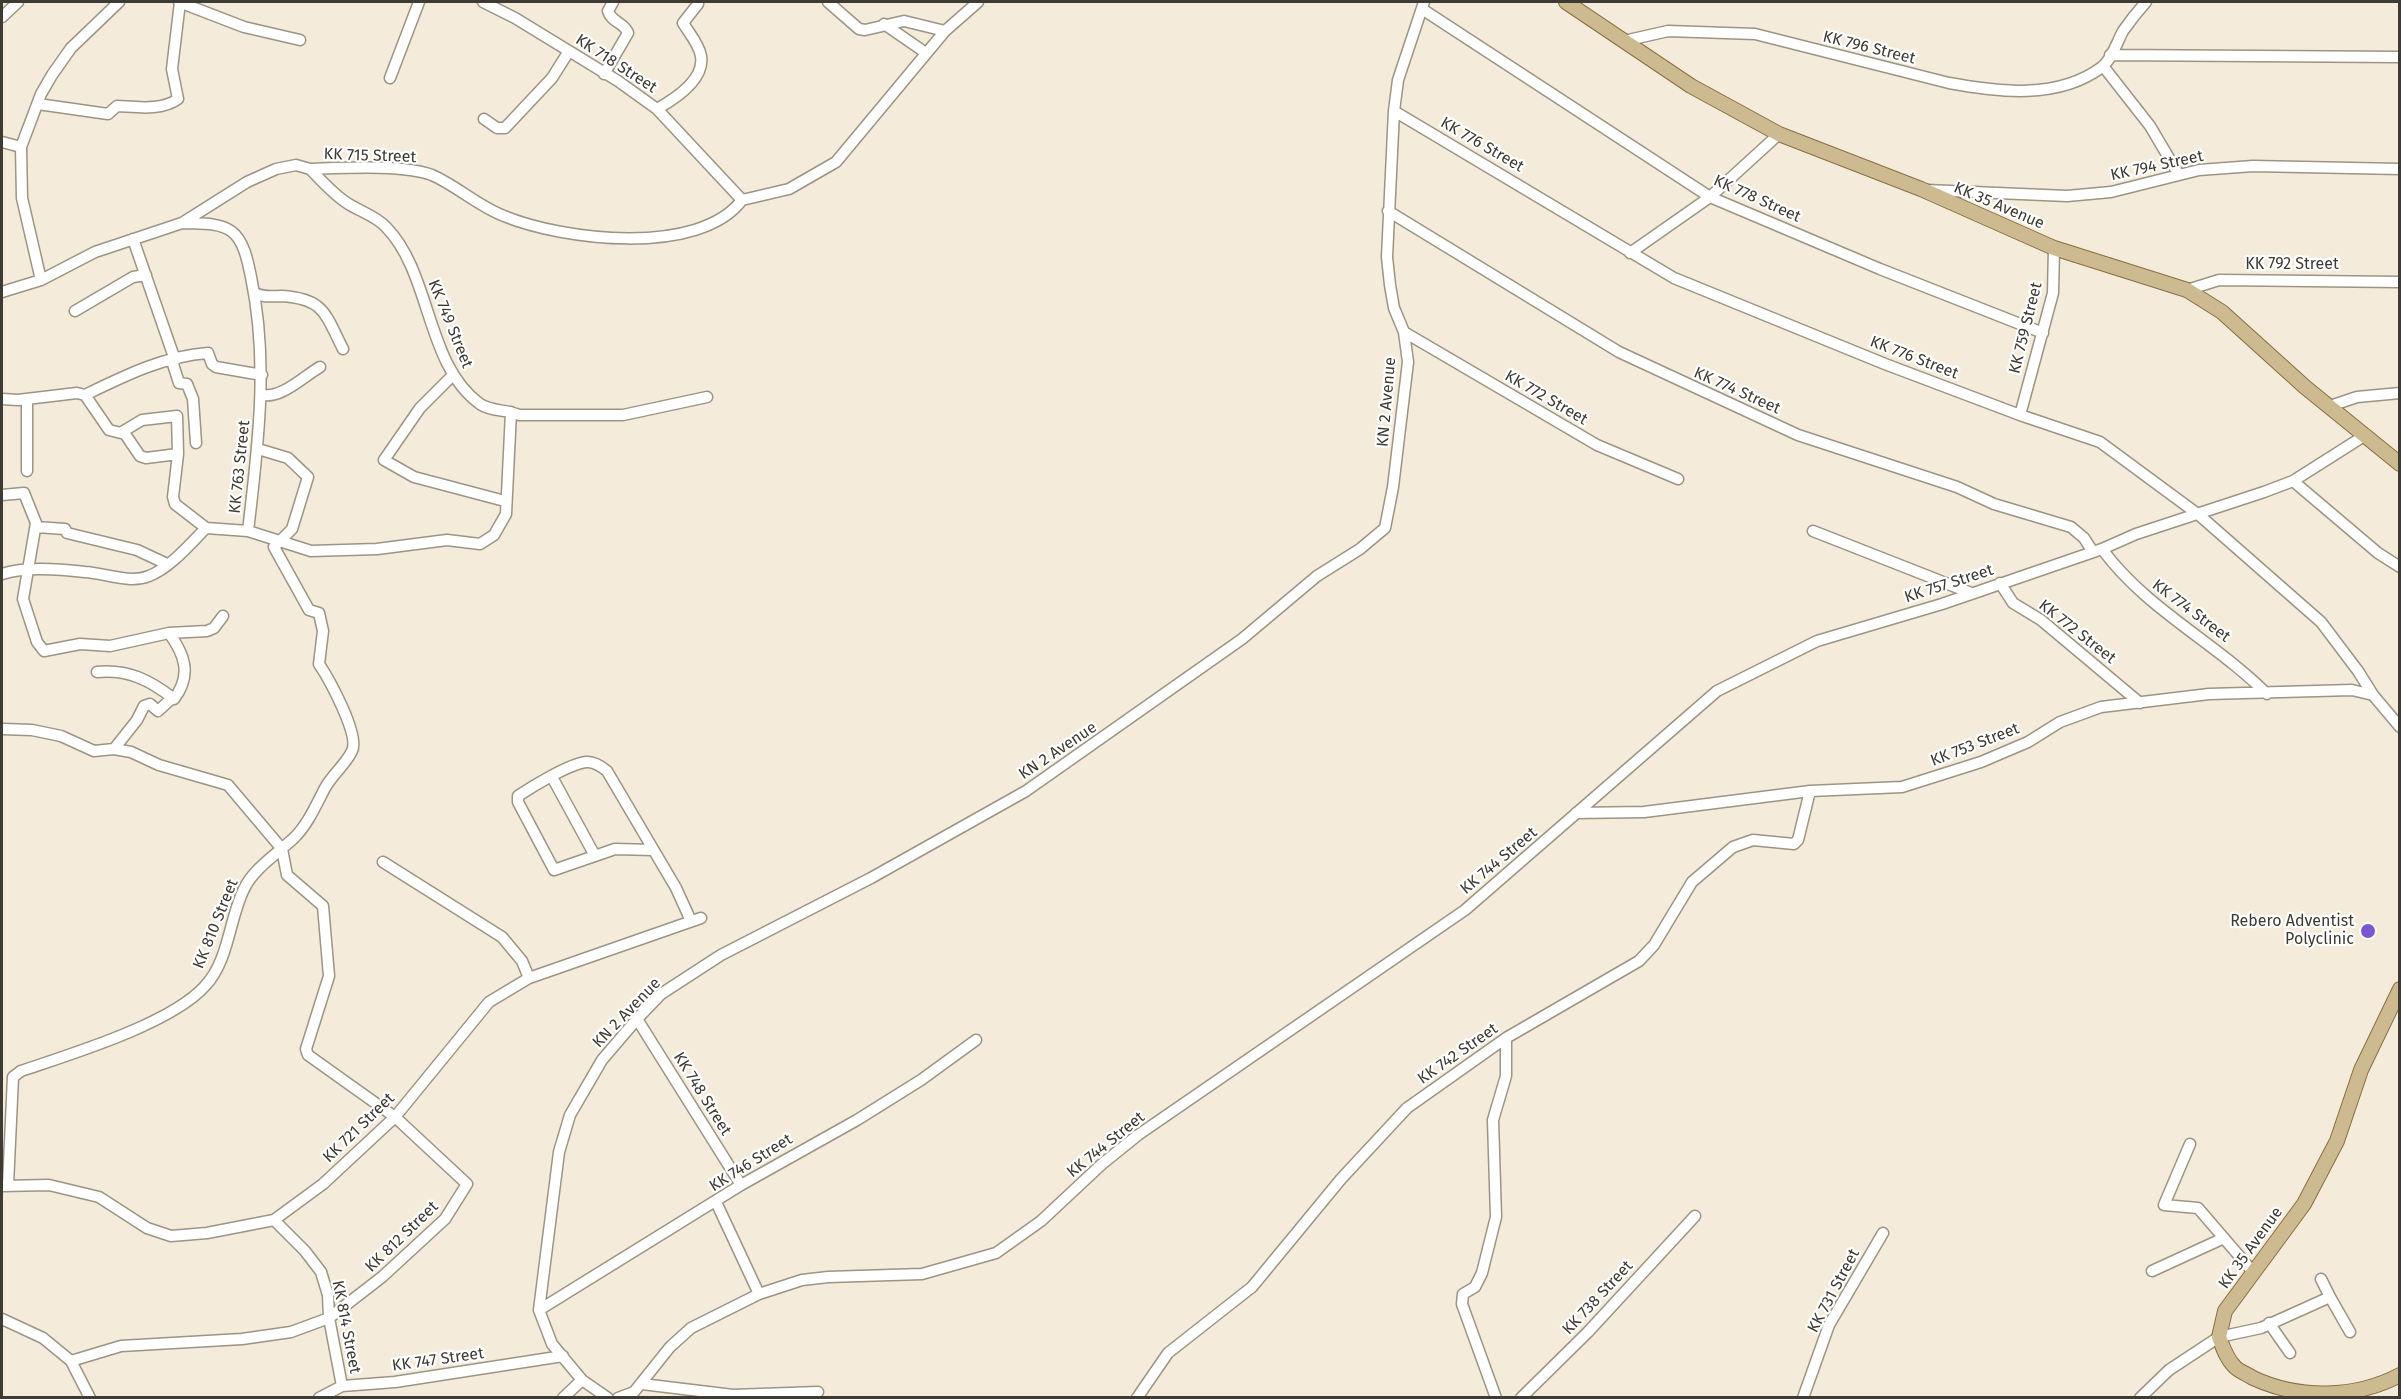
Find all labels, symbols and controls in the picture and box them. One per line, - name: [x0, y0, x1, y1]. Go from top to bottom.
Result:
- street label: KK 796 Street: [1821, 27, 1917, 69]
- street label: KK 718 Street: [572, 31, 660, 97]
- street label: KK 776 Street: [1437, 113, 1527, 177]
- street label: KK 715 Street: [323, 145, 417, 167]
- street label: KK 794 Street: [2109, 147, 2205, 185]
- street label: KK 778 Street: [1710, 171, 1804, 227]
- street label: KK 35 Avenue: [1951, 178, 2047, 234]
- street label: KK 792 Street: [2245, 255, 2339, 275]
- street label: KK 749 Street: [424, 277, 476, 371]
- street label: KK 759 Street: [2005, 280, 2047, 376]
- street label: KK 776 Street: [1867, 332, 1961, 384]
- street label: KN 2 Avenue: [1374, 356, 1400, 448]
- street label: KK 774 Street: [1691, 363, 1783, 419]
- street label: KK 772 Street: [1501, 367, 1591, 429]
- street label: KK 763 Street: [226, 419, 254, 515]
- street label: KK 757 Street: [1902, 561, 1996, 607]
- street label: KK 774 Street: [2148, 575, 2234, 647]
- street label: KK 772 Street: [2035, 596, 2119, 668]
- street label: KN 2 Avenue: [1015, 718, 1101, 784]
- street label: KK 753 Street: [1928, 719, 2022, 771]
- street label: KK 744 Street: [1457, 823, 1541, 899]
- street label: KK 810 Street: [189, 876, 243, 972]
- place label: Rebero Adventist Polyclinic: [2230, 912, 2354, 950]
- marker: Rebero Adventist Polyclinic: [2359, 922, 2377, 940]
- street label: KN 2 Avenue: [589, 974, 665, 1052]
- street label: KK 742 Street: [1414, 1019, 1502, 1089]
- street label: KK 748 Street: [669, 1049, 735, 1139]
- street label: KK 721 Street: [319, 1089, 399, 1167]
- street label: KK 744 Street: [1063, 1108, 1149, 1182]
- street label: KK 746 Street: [706, 1130, 796, 1196]
- street label: KK 812 Street: [362, 1197, 442, 1277]
- street label: KK 35 Avenue: [2215, 1203, 2287, 1293]
- street label: KK 731 Street: [1804, 1246, 1864, 1336]
- street label: KK 738 Street: [1559, 1257, 1637, 1339]
- street label: KK 814 Street: [328, 1279, 364, 1375]
- street label: KK 747 Street: [391, 1344, 485, 1376]

